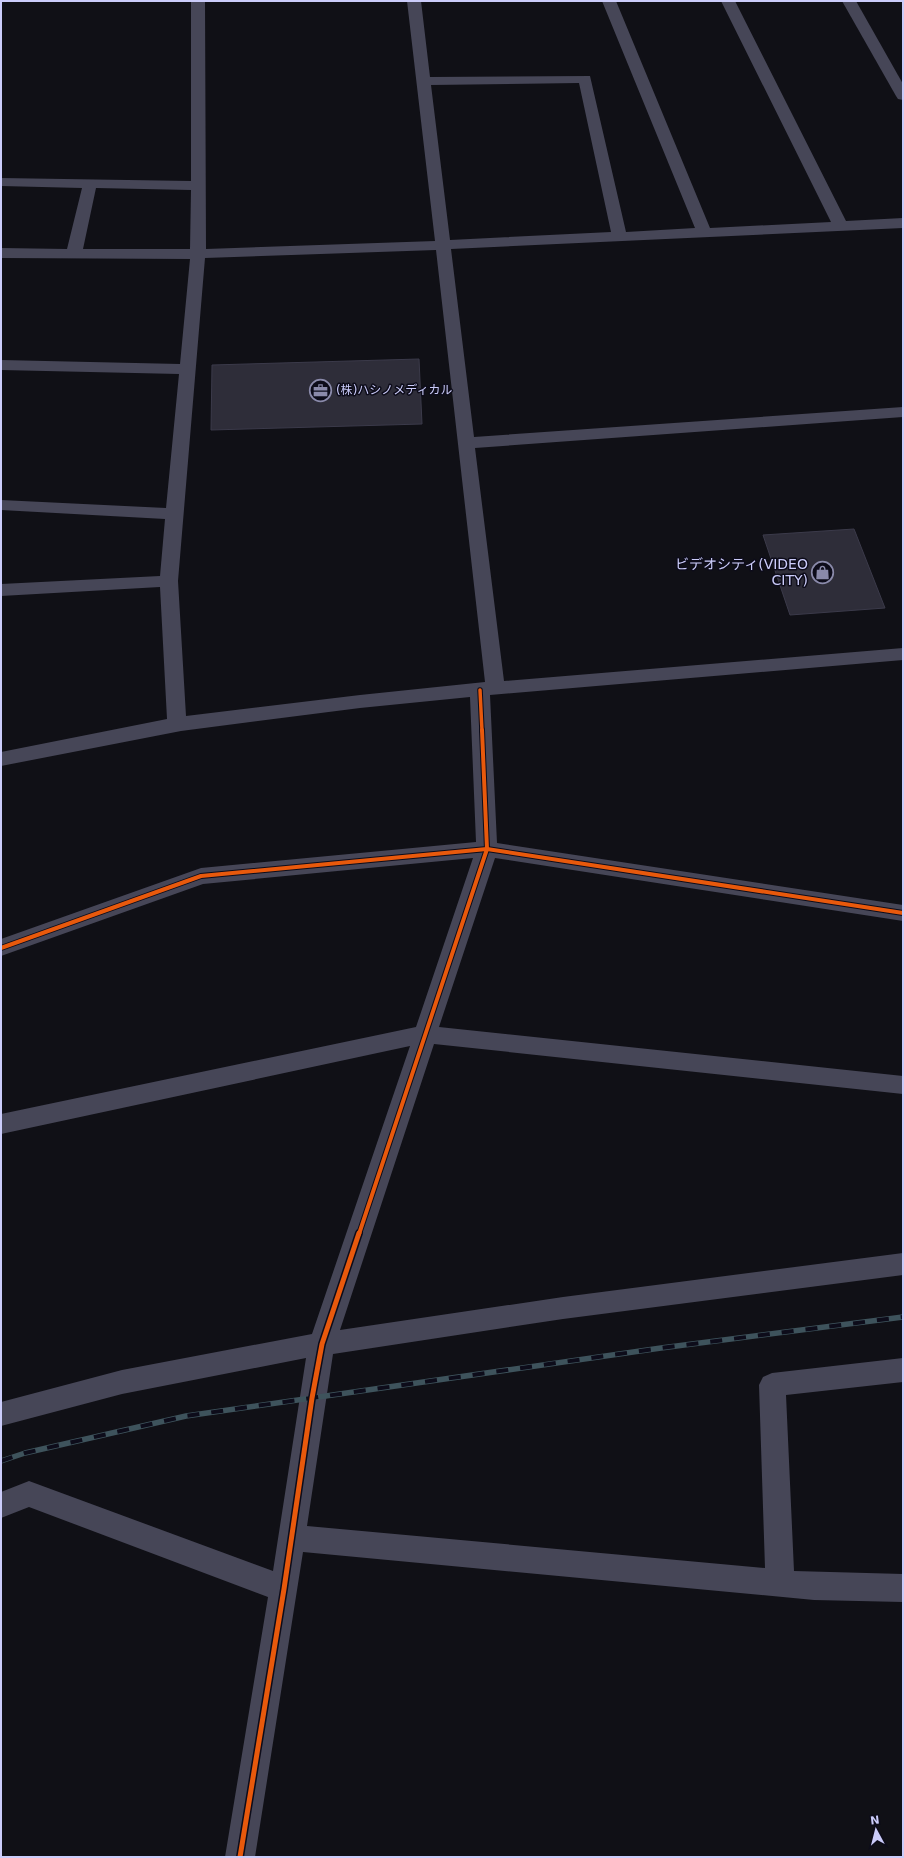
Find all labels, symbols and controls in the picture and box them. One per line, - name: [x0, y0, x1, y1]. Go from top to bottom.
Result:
- office icon: (株)ハシノメディカル: [307, 377, 333, 403]
- place label: (株)ハシノメディカル: [336, 383, 453, 397]
- place label: ビデオシティ(VIDEO CITY): [675, 556, 808, 588]
- shop icon: ビデオシティ(VIDEO CITY): [810, 559, 836, 585]
- north arrow: [856, 1810, 896, 1850]
- text: N: [869, 1814, 880, 1828]

